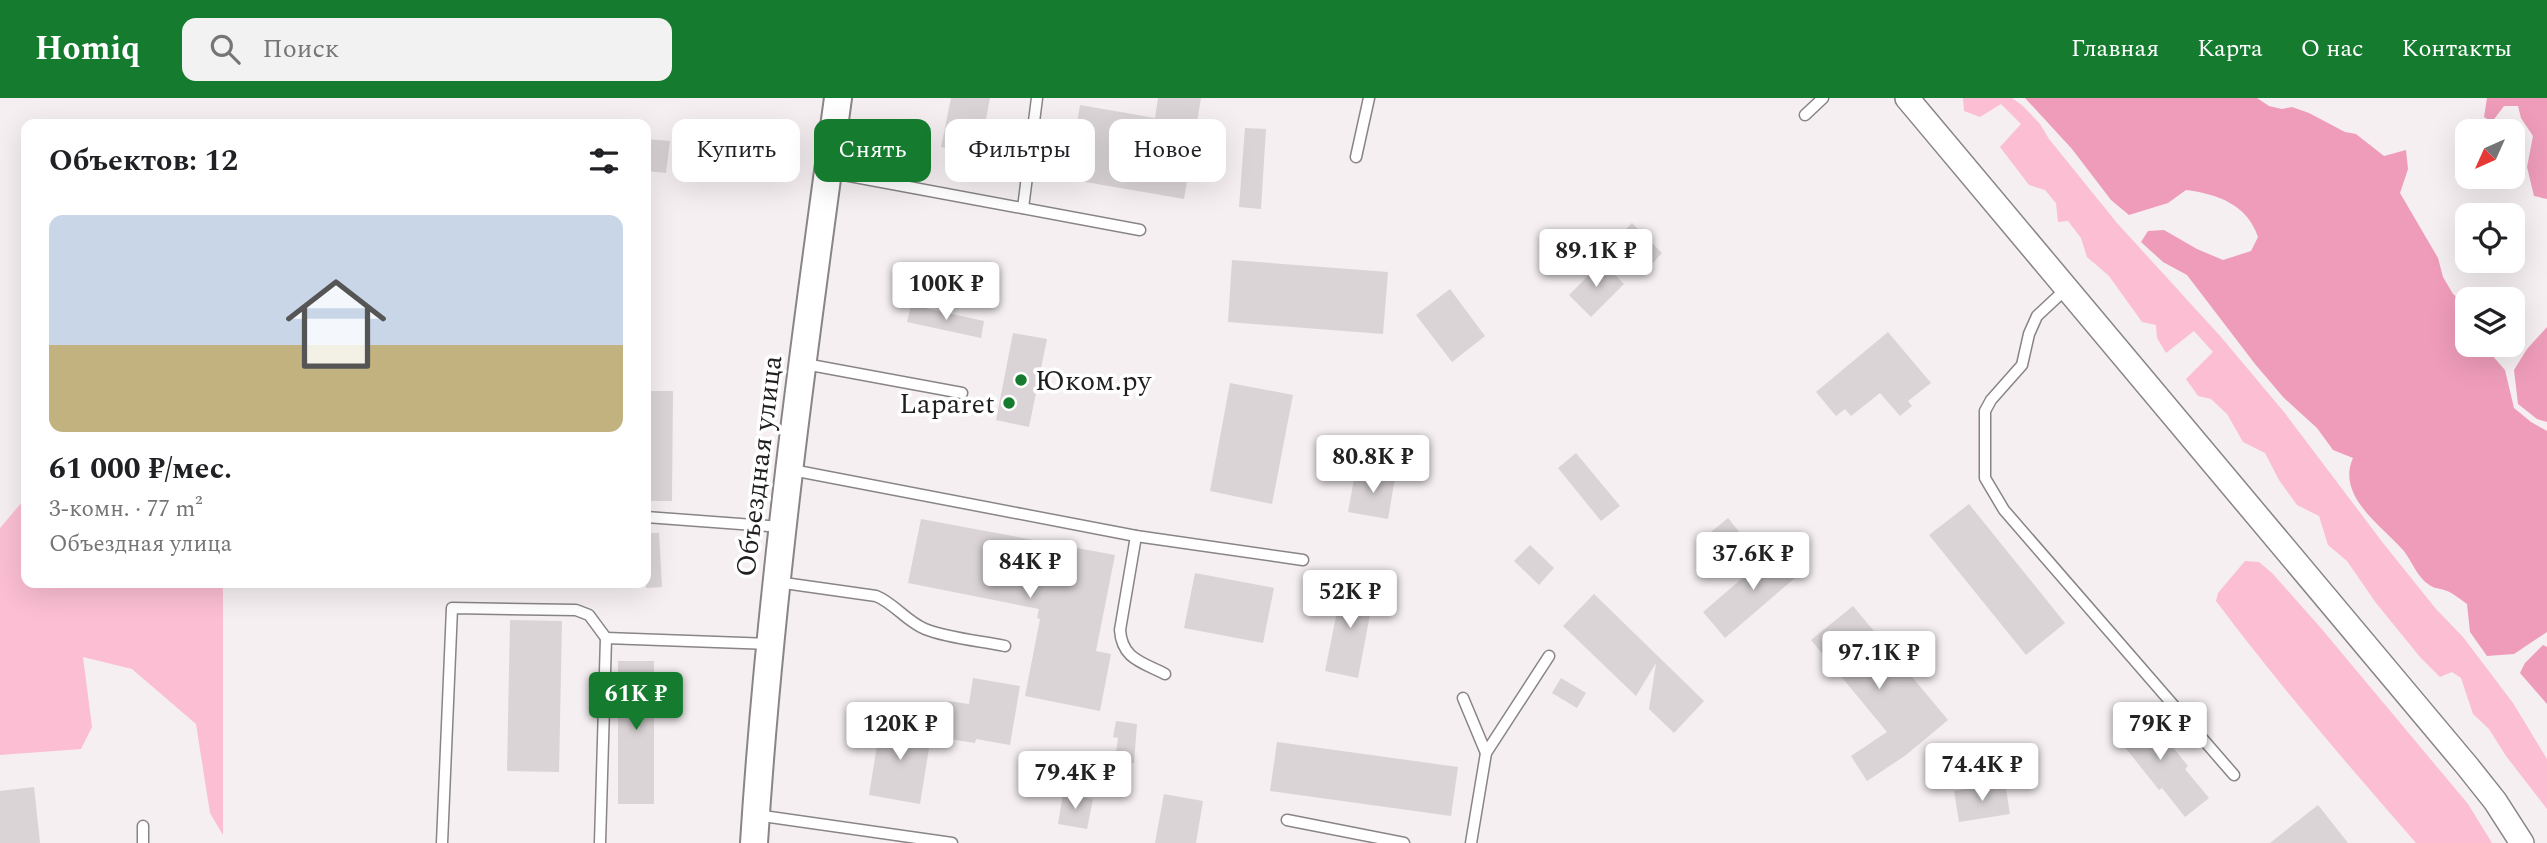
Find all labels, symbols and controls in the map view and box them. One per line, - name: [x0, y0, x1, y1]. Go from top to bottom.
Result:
- search box: [182, 18, 672, 81]
- text: Homiq: [35, 24, 140, 74]
- text: Поиск: [262, 29, 339, 69]
- icon: search: [206, 30, 244, 68]
- text: Главная: [2071, 31, 2159, 67]
- text: Карта: [2197, 31, 2263, 67]
- text: О нас: [2301, 31, 2364, 67]
- text: Контакты: [2402, 31, 2512, 67]
- chip: Купить: [672, 119, 800, 182]
- chip: Снять: [814, 119, 931, 182]
- chip: Фильтры: [945, 119, 1095, 182]
- chip: Новое: [1109, 119, 1226, 182]
- north arrow: [2455, 119, 2525, 189]
- map controls: [2455, 119, 2525, 357]
- text: Объектов: 12: [49, 138, 238, 184]
- icon: filters: [585, 142, 623, 180]
- button: locate: [2455, 203, 2525, 273]
- pin: 89.1K ₽: [1531, 230, 1661, 289]
- text: 89.1K ₽: [1555, 234, 1637, 269]
- icon: home: [273, 261, 399, 387]
- pin: 100K ₽: [889, 262, 1003, 322]
- text: 100K ₽: [908, 267, 984, 302]
- button: layers: [2455, 287, 2525, 357]
- street label: Объездная улица: [725, 353, 794, 579]
- place label: Юком.ру: [1035, 360, 1153, 403]
- marker: Юком.ру: [1013, 372, 1029, 388]
- place label: Laparet: [899, 383, 995, 426]
- marker: Laparet: [1001, 395, 1017, 411]
- pin: 80.8K ₽: [1308, 436, 1438, 495]
- text: 80.8K ₽: [1332, 440, 1414, 475]
- text: 61 000 ₽/мес.: [49, 446, 232, 492]
- text: 3-комн. · 77 m²: [49, 492, 203, 527]
- text: Объездная улица: [49, 527, 232, 562]
- pin: 37.6K ₽: [1688, 532, 1818, 592]
- text: 37.6K ₽: [1712, 537, 1794, 572]
- pin: 84K ₽: [981, 540, 1079, 600]
- text: 84K ₽: [999, 545, 1061, 580]
- pin: 52K ₽: [1301, 570, 1399, 630]
- text: 52K ₽: [1319, 575, 1381, 610]
- pin: 97.1K ₽: [1814, 632, 1944, 691]
- text: 97.1K ₽: [1838, 636, 1920, 671]
- pin: 61K ₽: [587, 672, 685, 732]
- text: 61K ₽: [605, 677, 667, 712]
- pin: 120K ₽: [843, 702, 957, 762]
- pin: 79K ₽: [2111, 702, 2209, 762]
- text: 120K ₽: [862, 707, 938, 742]
- text: 79K ₽: [2129, 707, 2191, 742]
- pin: 74.4K ₽: [1917, 744, 2047, 803]
- text: 74.4K ₽: [1941, 748, 2023, 783]
- pin: 79.4K ₽: [1010, 752, 1140, 811]
- text: 79.4K ₽: [1034, 756, 1116, 791]

